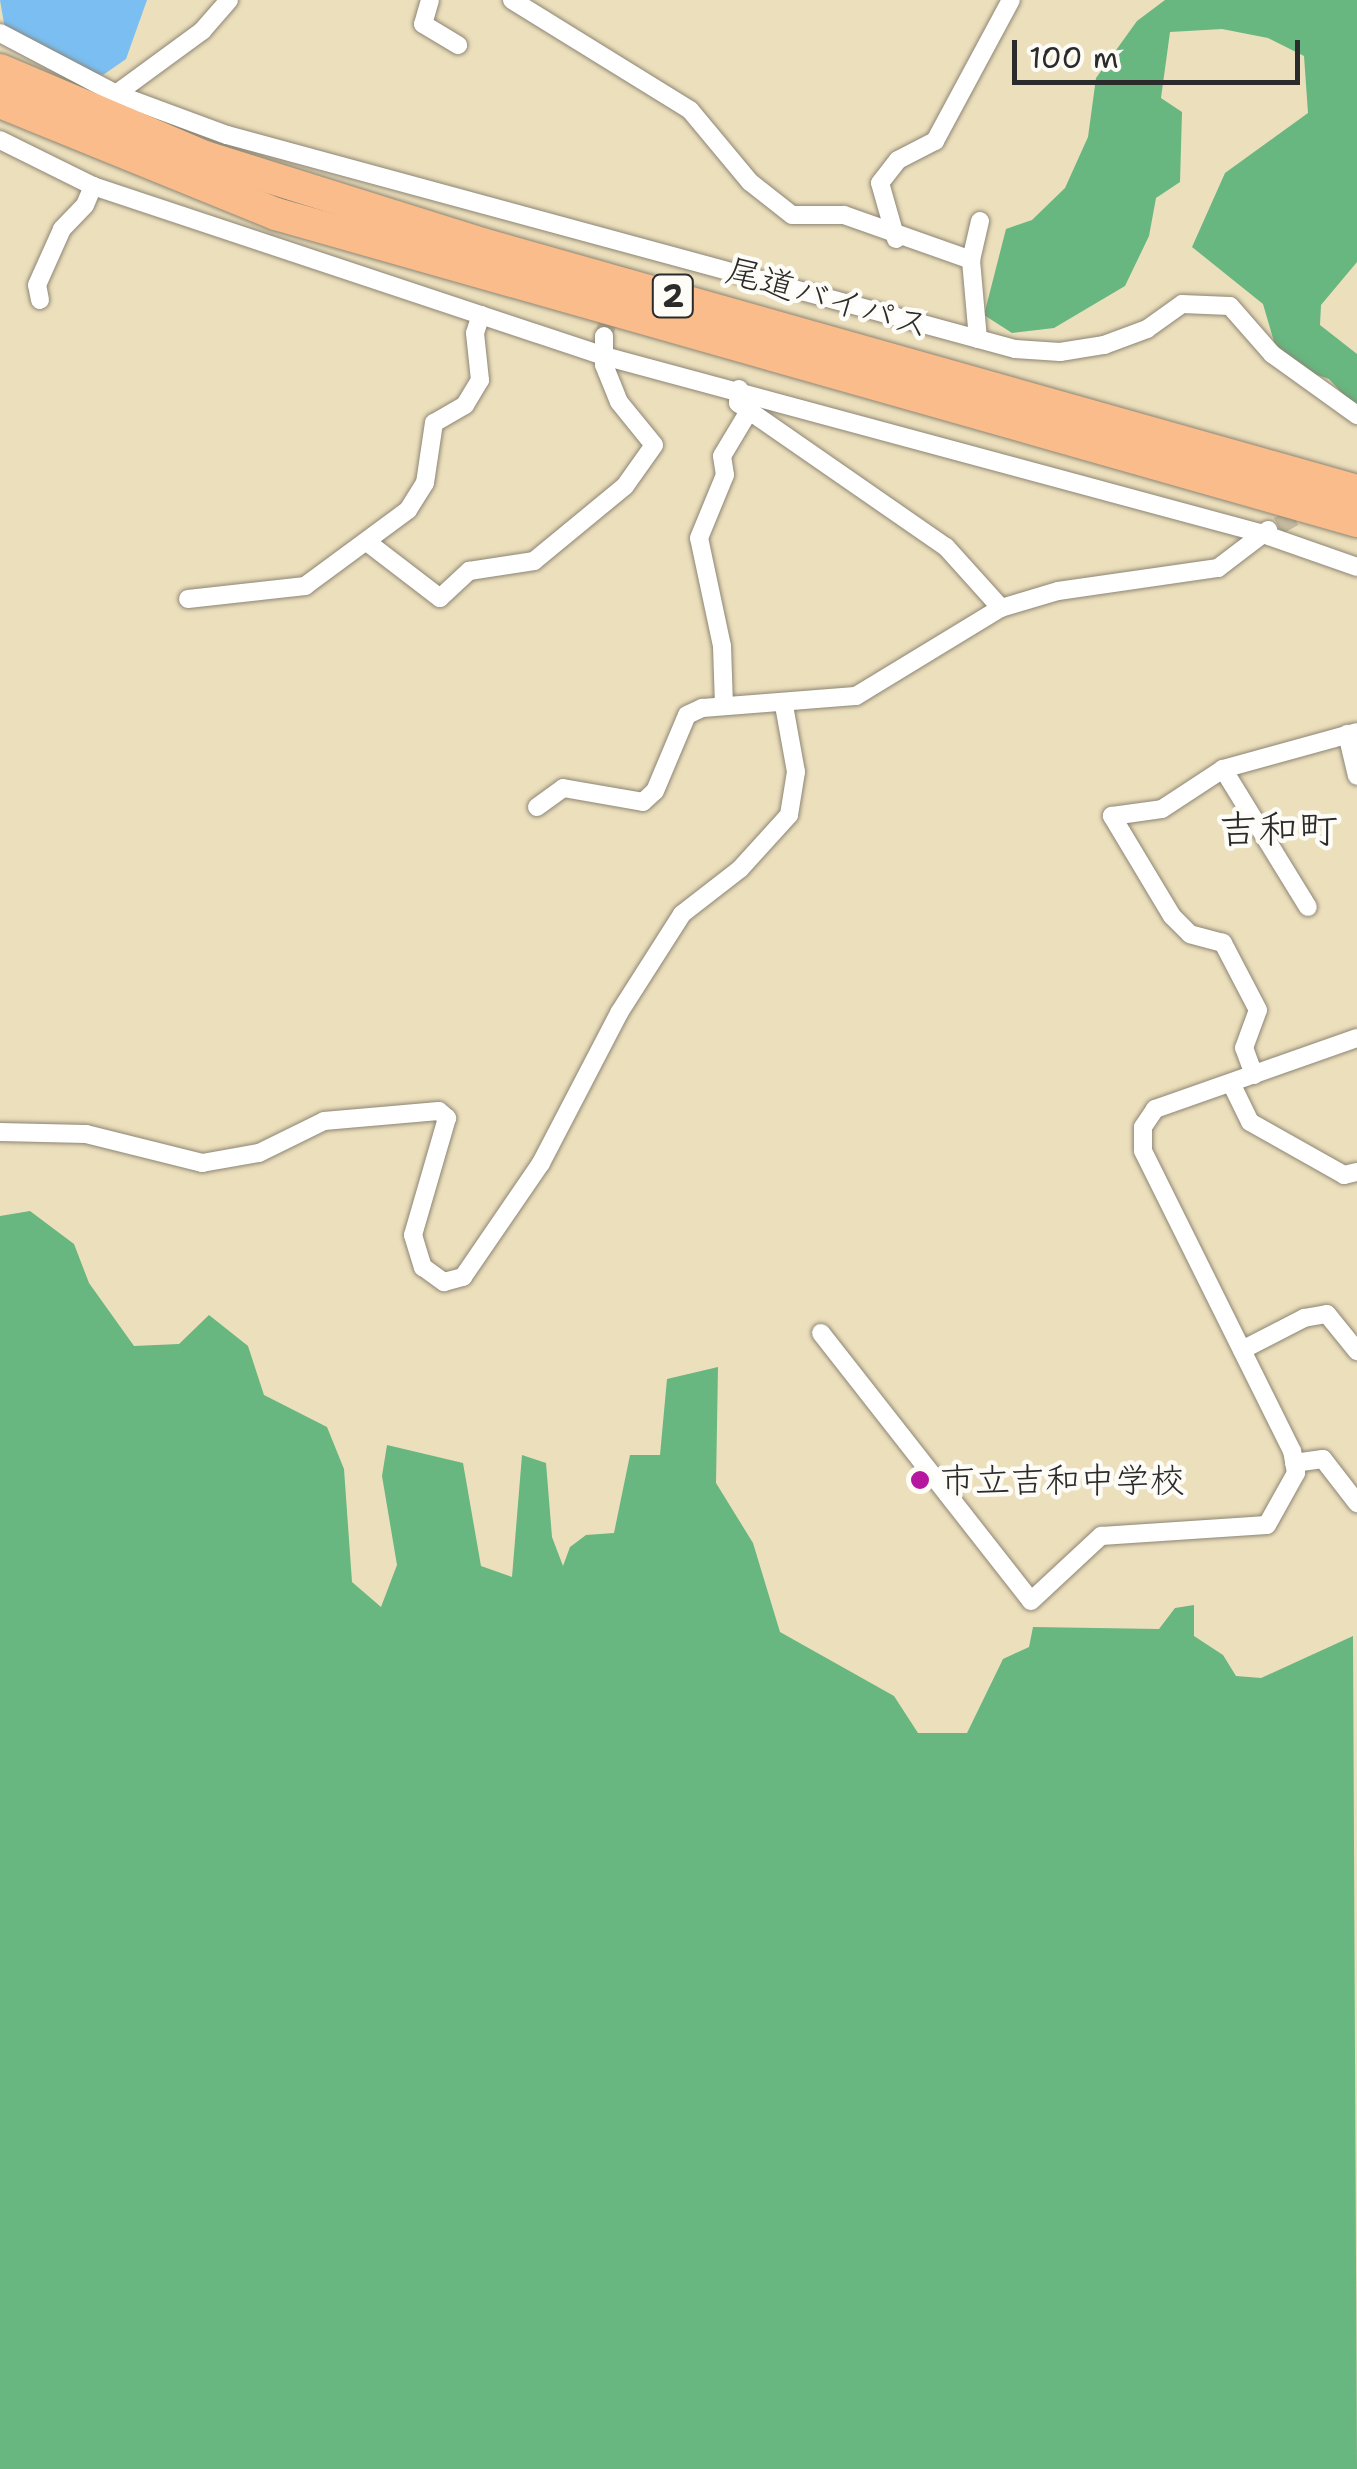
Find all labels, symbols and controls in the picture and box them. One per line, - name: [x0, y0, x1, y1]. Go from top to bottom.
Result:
- scale bar: [1017, 20, 1304, 82]
- text: 100 m: [1029, 37, 1119, 78]
- street label: 尾道バイパス: [721, 249, 935, 347]
- road number: 2: [650, 269, 696, 323]
- district label: 吉和町: [1218, 805, 1338, 853]
- place label: 市立吉和中学校: [940, 1459, 1185, 1501]
- marker: 市立吉和中学校: [909, 1469, 931, 1491]

